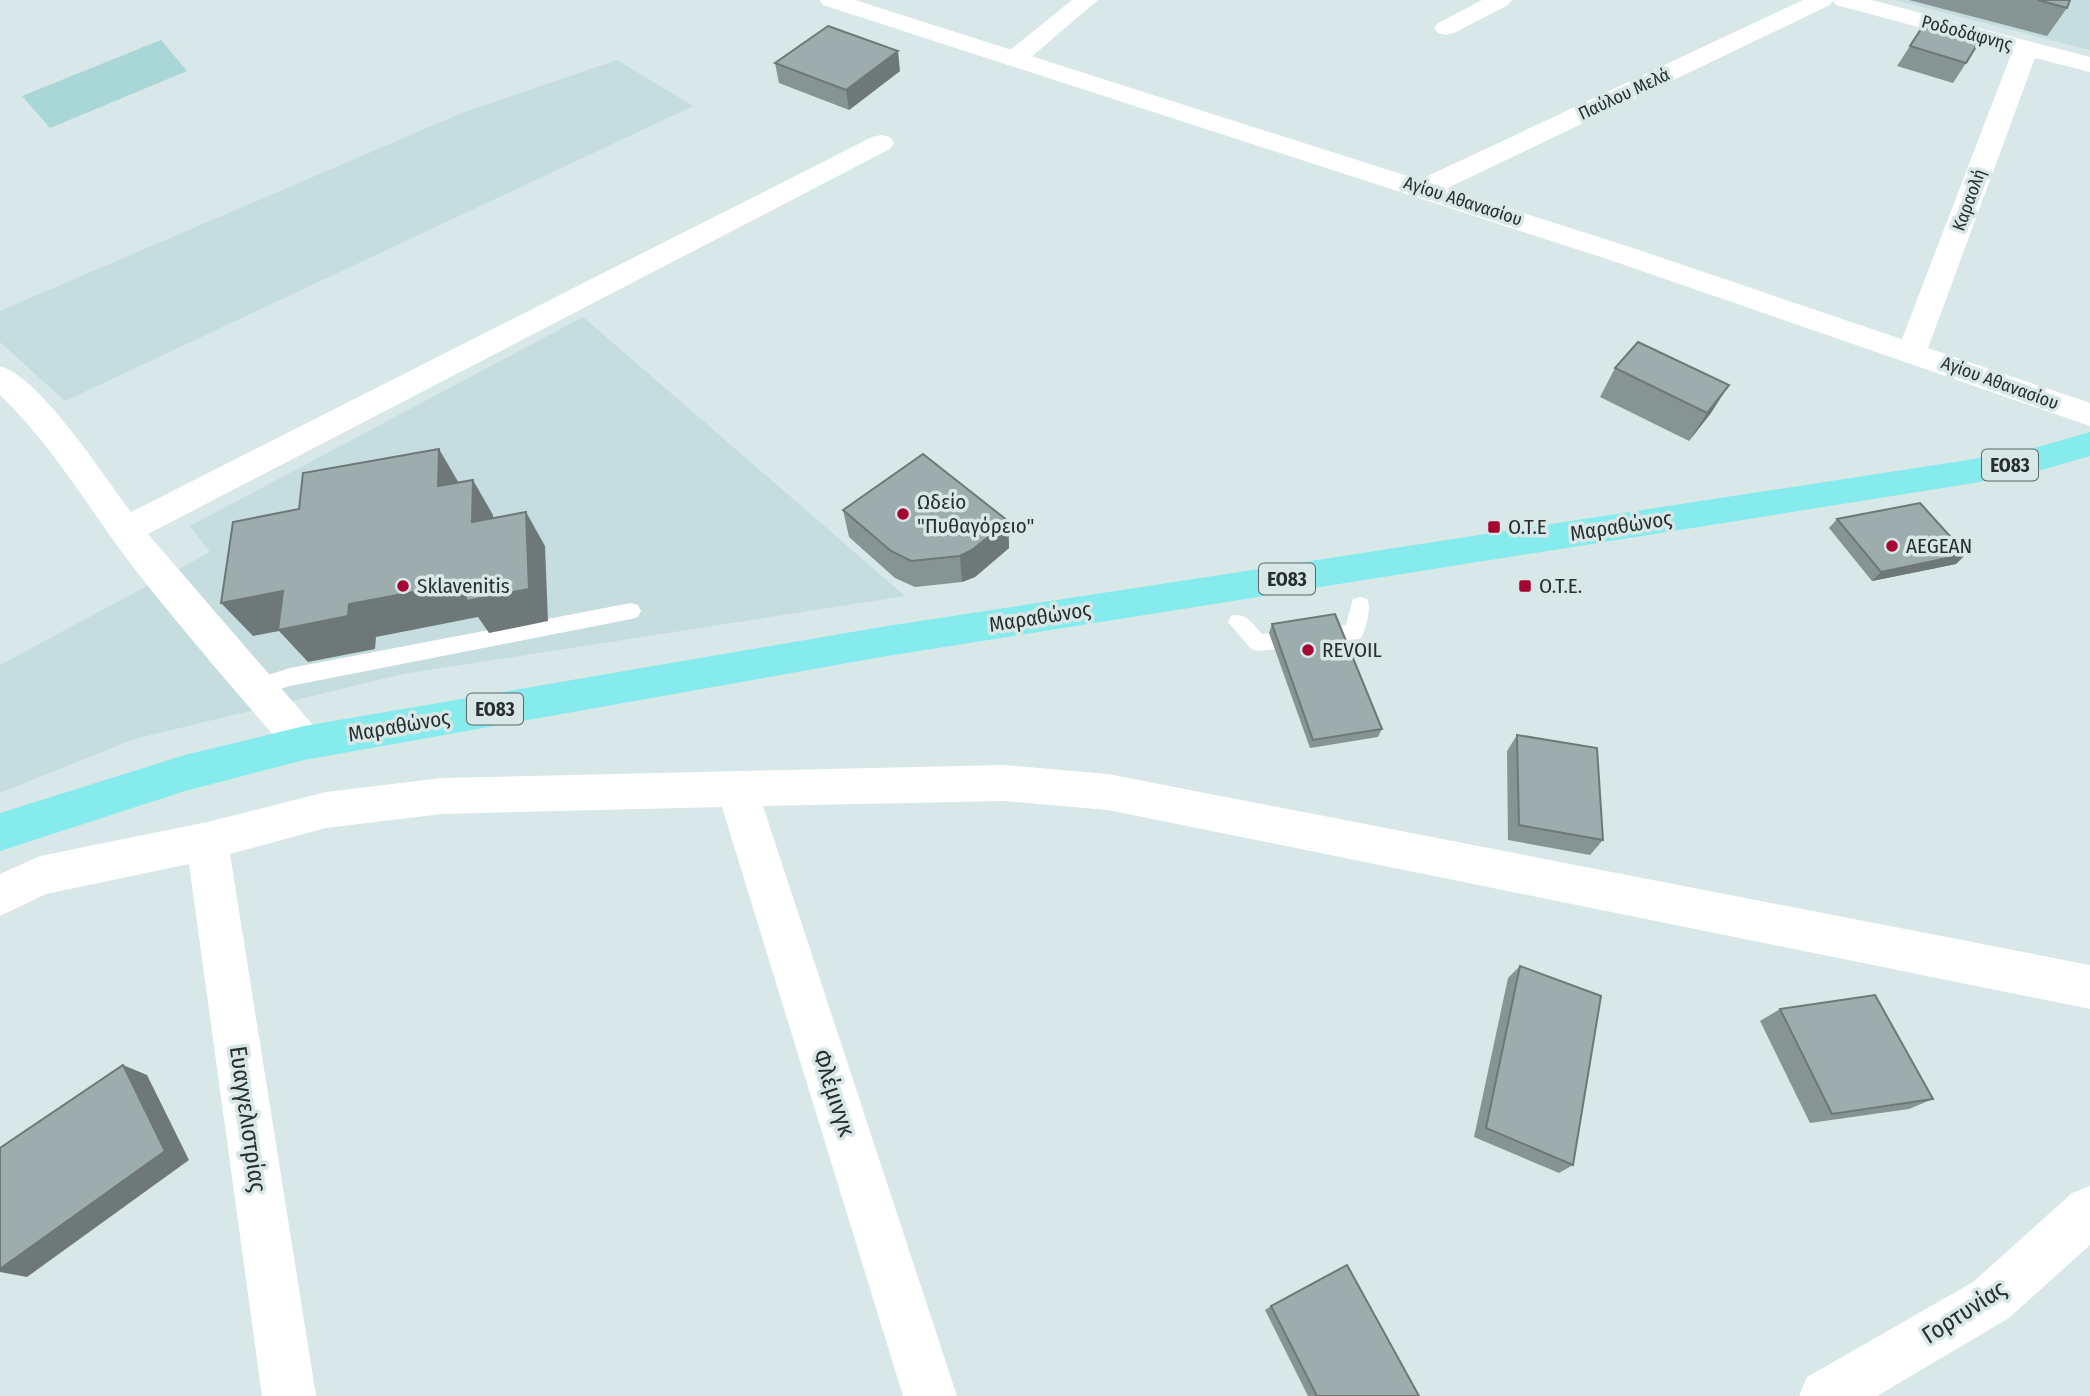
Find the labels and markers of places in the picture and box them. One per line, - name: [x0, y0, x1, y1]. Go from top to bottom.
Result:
- place label: Ωδείο "Πυθαγόρειο": [917, 489, 1034, 539]
- marker: Ωδείο "Πυθαγόρειο": [895, 506, 911, 522]
- place label: Ο.Τ.Ε: [1508, 514, 1547, 540]
- marker: Ο.Τ.Ε: [1486, 519, 1502, 535]
- place label: AEGEAN: [1906, 533, 1972, 559]
- marker: AEGEAN: [1884, 538, 1900, 554]
- place label: Sklavenitis: [417, 573, 510, 599]
- place label: Ο.Τ.Ε.: [1539, 573, 1582, 599]
- marker: Sklavenitis: [395, 578, 411, 594]
- marker: Ο.Τ.Ε.: [1517, 578, 1533, 594]
- place label: REVOIL: [1322, 637, 1383, 663]
- marker: REVOIL: [1300, 642, 1316, 658]

